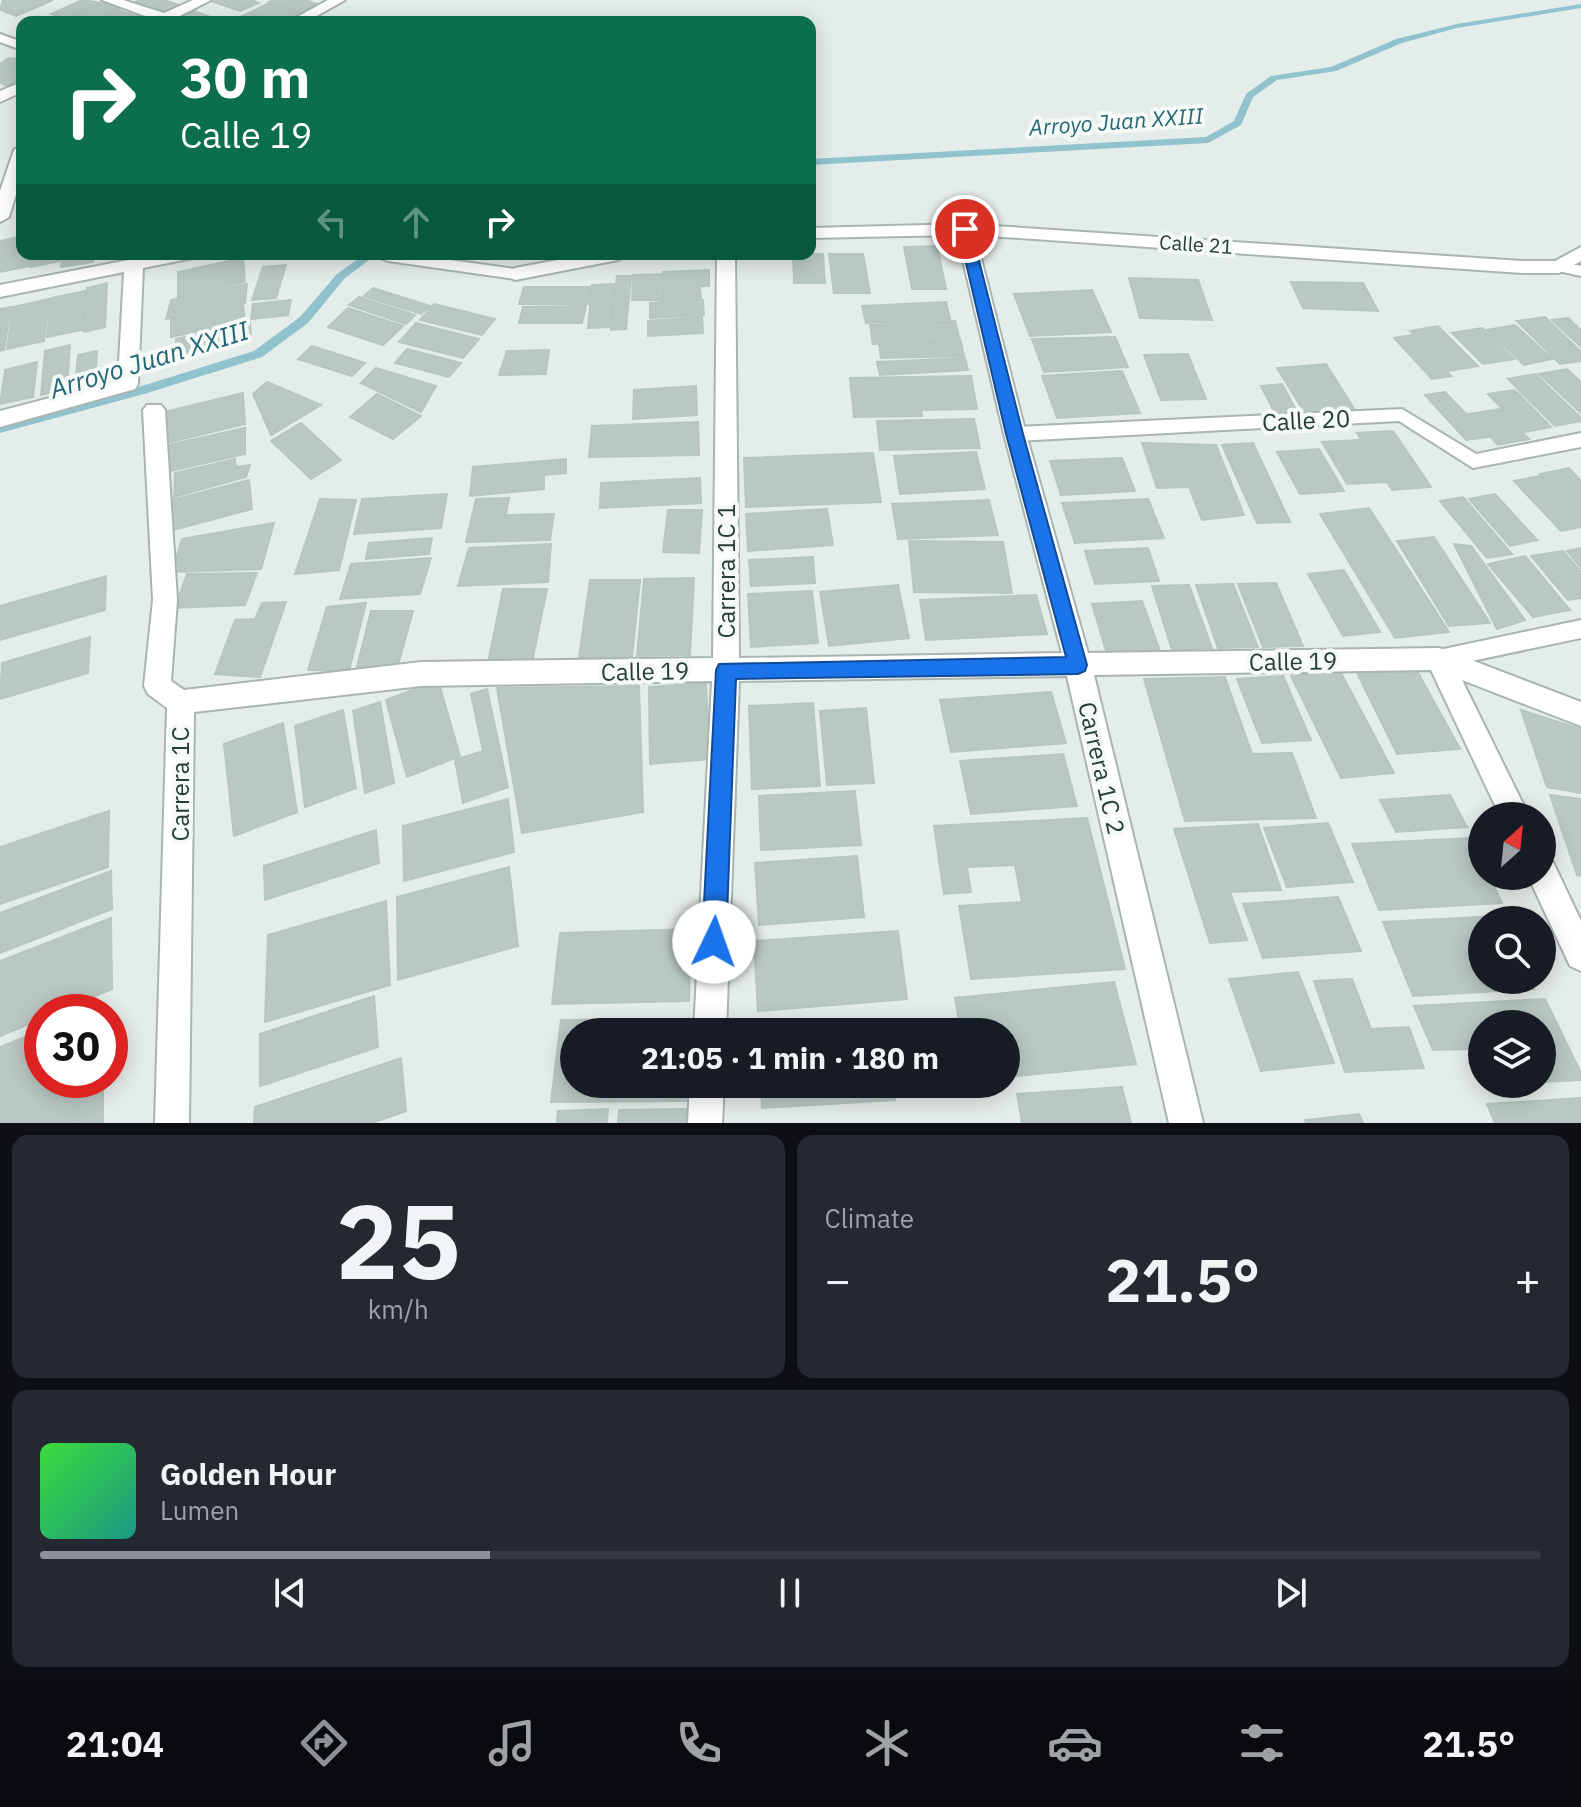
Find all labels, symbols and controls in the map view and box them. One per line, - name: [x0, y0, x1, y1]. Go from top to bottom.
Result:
- text: 30 m: [180, 41, 310, 113]
- icon: right: [48, 48, 152, 152]
- water label: Arroyo Juan XXIII: [1027, 100, 1206, 142]
- text: Calle 19: [180, 111, 312, 158]
- pin: [931, 195, 999, 263]
- icon: left: [310, 200, 354, 244]
- icon: ahead: [394, 200, 438, 244]
- icon: right: [478, 200, 522, 244]
- icon: arrive: [943, 207, 987, 251]
- street label: Calle 21: [1158, 228, 1234, 260]
- water label: Arroyo Juan XXIII: [44, 312, 253, 406]
- street label: Calle 20: [1261, 402, 1351, 438]
- street label: Carrera 1C 1: [710, 504, 742, 638]
- street label: Calle 19: [1249, 644, 1337, 678]
- street label: Calle 19: [601, 654, 689, 688]
- street label: Carrera 1C 2: [1071, 699, 1133, 837]
- street label: Carrera 1C: [164, 726, 196, 841]
- north arrow: [1468, 802, 1556, 890]
- map controls: [1468, 802, 1556, 1098]
- position arrow: [672, 900, 756, 984]
- button: search: [1468, 906, 1556, 994]
- speed limit sign: 30: [24, 994, 128, 1098]
- button: layers: [1468, 1010, 1556, 1098]
- text: 21:05 · 1 min · 180 m: [641, 1038, 939, 1077]
- text: 25: [336, 1172, 461, 1308]
- text: Climate: [825, 1201, 914, 1235]
- text: 21.5°: [1105, 1240, 1260, 1319]
- text: −: [825, 1251, 851, 1308]
- text: +: [1515, 1251, 1541, 1308]
- text: km/h: [368, 1292, 429, 1326]
- text: Golden Hour: [160, 1454, 336, 1493]
- text: Lumen: [160, 1493, 239, 1527]
- icon: previous: [268, 1571, 312, 1615]
- icon: pause: [768, 1571, 812, 1615]
- icon: next: [1269, 1571, 1313, 1615]
- icon: directions: [296, 1715, 352, 1771]
- icon: music: [484, 1715, 540, 1771]
- icon: phone: [671, 1715, 727, 1771]
- icon: climate: [859, 1715, 915, 1771]
- icon: car: [1047, 1715, 1103, 1771]
- icon: filters: [1234, 1715, 1290, 1771]
- text: 21:04: [66, 1720, 164, 1767]
- text: 21.5°: [1422, 1720, 1515, 1767]

